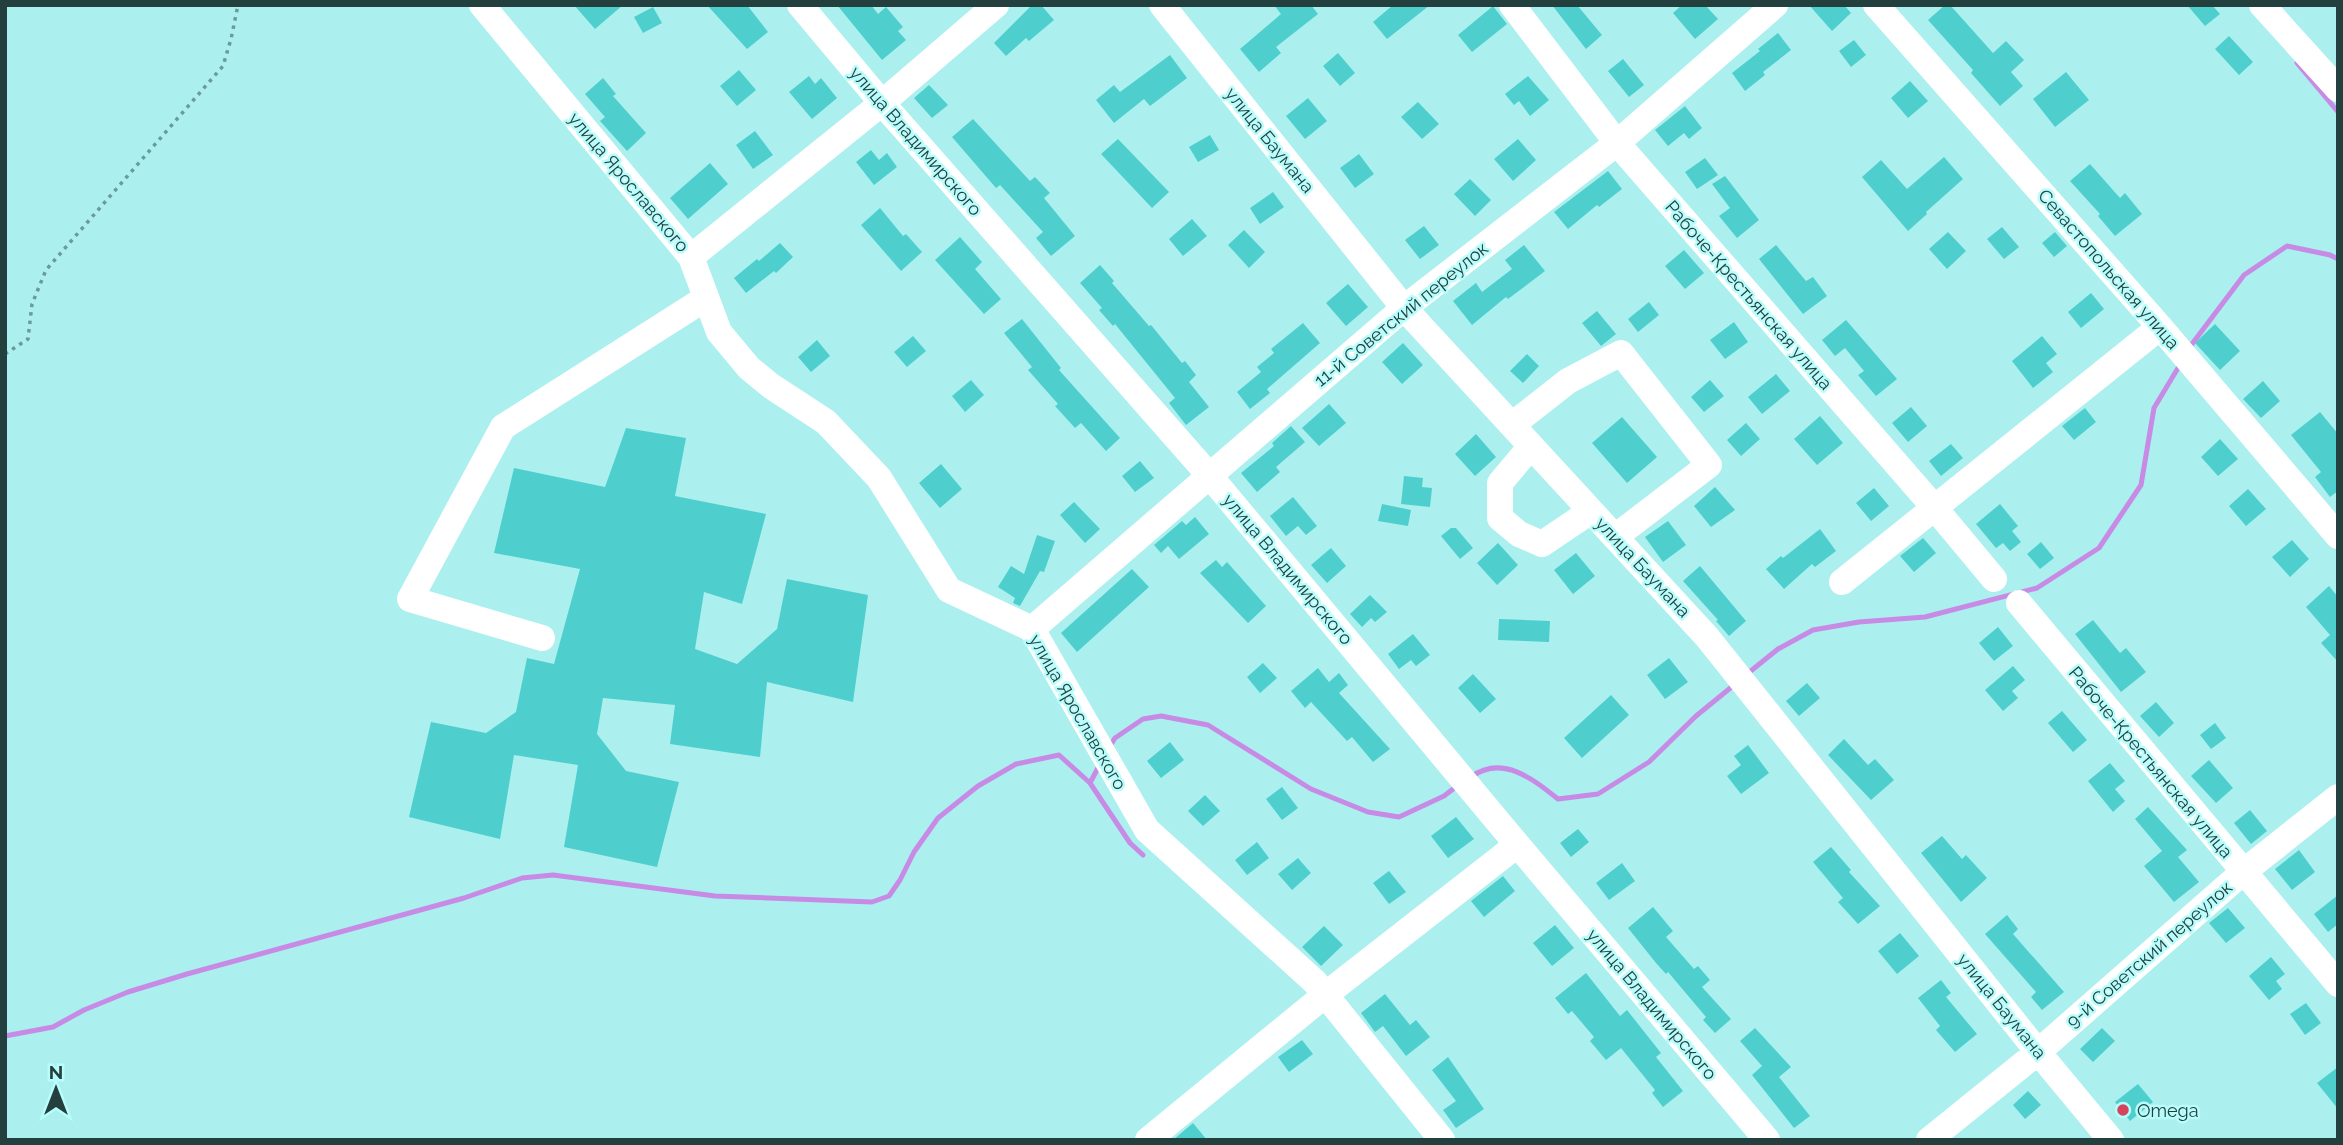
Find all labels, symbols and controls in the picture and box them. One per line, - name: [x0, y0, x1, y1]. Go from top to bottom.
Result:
- street label: улица Владимирского: [846, 62, 987, 220]
- street label: улица Баумана: [1221, 83, 1319, 197]
- street label: улица Ярославского: [564, 108, 694, 256]
- street label: Севастопольская улица: [2034, 185, 2184, 353]
- street label: Рабоче-Крестьянская улица: [1661, 196, 1837, 394]
- street label: 11-й Советский переулок: [1310, 237, 1492, 391]
- street label: улица Владимирского: [1219, 489, 1357, 649]
- street label: улица Баумана: [1591, 513, 1695, 621]
- street label: улица Ярославского: [1025, 631, 1131, 794]
- street label: Рабоче-Крестьянская улица: [2065, 662, 2237, 862]
- street label: 9-й Советский переулок: [2062, 876, 2236, 1032]
- street label: улица Владимирского: [1583, 924, 1721, 1084]
- street label: улица Баумана: [1953, 949, 2051, 1063]
- north arrow: [21, 1054, 91, 1124]
- text: N: [49, 1061, 63, 1083]
- place label: Omega: [2137, 1100, 2199, 1121]
- marker: Omega: [2115, 1102, 2131, 1118]

